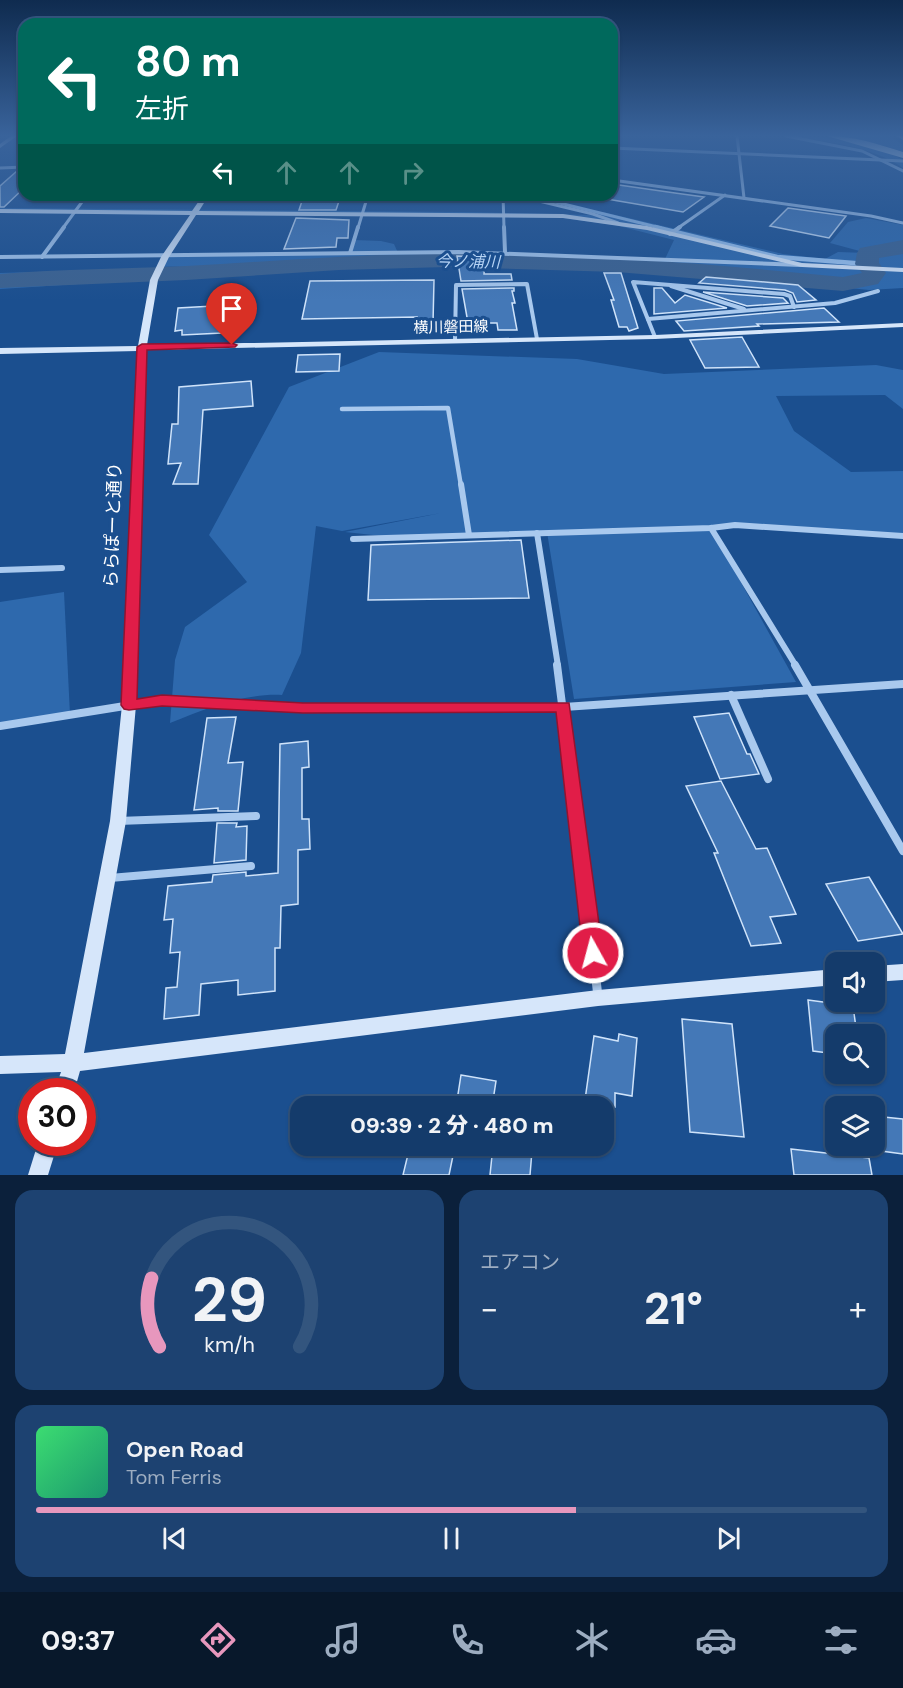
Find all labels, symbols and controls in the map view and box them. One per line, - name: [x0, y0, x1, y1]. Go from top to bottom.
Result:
- text: 80 m: [135, 34, 241, 89]
- icon: left: [36, 42, 114, 120]
- text: 左折: [135, 91, 189, 126]
- icon: left: [207, 156, 240, 189]
- icon: ahead: [270, 156, 303, 189]
- icon: ahead: [333, 156, 366, 189]
- icon: right: [396, 156, 429, 189]
- water label: 今ノ浦川: [436, 250, 502, 273]
- pin: [206, 283, 257, 345]
- icon: arrive: [215, 292, 248, 325]
- street label: 横川磐田線: [413, 316, 489, 338]
- street label: ららぽーと通り: [99, 462, 127, 588]
- position arrow: [561, 921, 625, 985]
- map controls: [825, 952, 885, 1156]
- button: sound: [825, 952, 885, 1012]
- button: search: [825, 1024, 885, 1084]
- speed limit sign: 30: [18, 1078, 96, 1156]
- button: layers: [825, 1096, 885, 1156]
- text: 09:39 · 2 分 · 480 m: [350, 1111, 554, 1140]
- text: エアコン: [480, 1249, 560, 1275]
- text: 29: [192, 1259, 267, 1340]
- text: 21°: [644, 1279, 703, 1338]
- text: −: [480, 1287, 498, 1330]
- text: +: [849, 1287, 867, 1330]
- text: km/h: [204, 1331, 255, 1359]
- text: Open Road: [126, 1435, 244, 1464]
- text: Tom Ferris: [126, 1464, 222, 1490]
- icon: previous: [158, 1522, 191, 1555]
- icon: pause: [435, 1522, 468, 1555]
- icon: next: [712, 1522, 745, 1555]
- icon: directions: [197, 1619, 239, 1661]
- icon: music: [322, 1619, 364, 1661]
- icon: phone: [446, 1619, 488, 1661]
- icon: climate: [571, 1619, 613, 1661]
- icon: car: [695, 1619, 737, 1661]
- icon: filters: [820, 1619, 862, 1661]
- text: 09:37: [41, 1623, 115, 1658]

